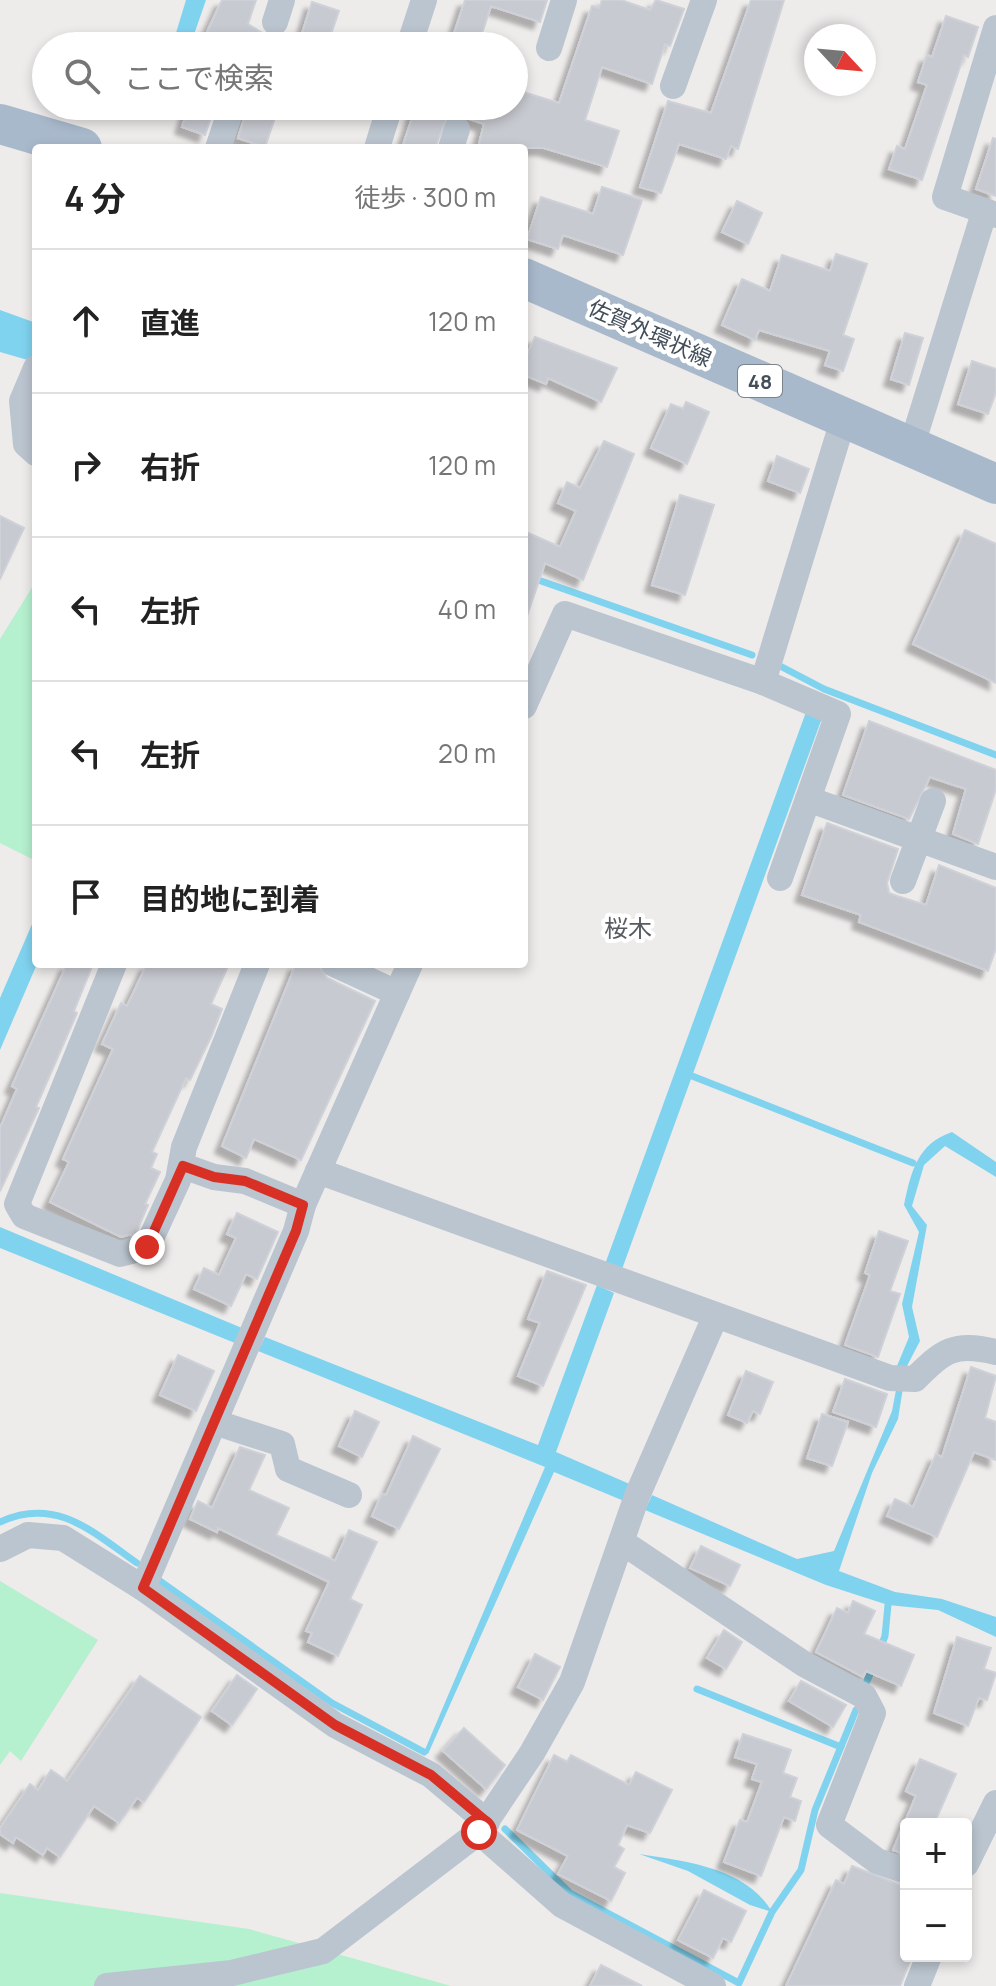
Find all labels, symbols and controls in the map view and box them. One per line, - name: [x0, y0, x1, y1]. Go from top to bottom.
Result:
- north arrow: [804, 24, 876, 96]
- search box: [32, 32, 528, 120]
- icon: search: [60, 54, 104, 98]
- text: ここで検索: [124, 57, 274, 98]
- text: 4 分: [64, 175, 126, 221]
- text: 徒歩 · 300 m: [354, 179, 496, 215]
- street label: 佐賀外環状線: [584, 292, 716, 374]
- icon: ahead: [64, 299, 108, 343]
- text: 直進: [140, 302, 200, 343]
- text: 120 m: [428, 303, 496, 339]
- road number: 48: [738, 365, 782, 397]
- icon: right: [64, 443, 108, 487]
- text: 右折: [140, 446, 200, 487]
- text: 120 m: [428, 447, 496, 483]
- icon: left: [64, 587, 108, 631]
- text: 左折: [140, 590, 200, 631]
- text: 40 m: [438, 591, 496, 627]
- icon: left: [64, 731, 108, 775]
- text: 左折: [140, 734, 200, 775]
- text: 20 m: [438, 735, 496, 771]
- icon: arrive: [64, 875, 108, 919]
- text: 目的地に到着: [140, 878, 320, 919]
- district label: 桜木: [604, 911, 652, 944]
- route end: [129, 1229, 165, 1265]
- route start: [461, 1814, 497, 1850]
- map controls: [900, 1818, 972, 1962]
- button: +: [900, 1818, 972, 1890]
- button: −: [900, 1890, 972, 1962]

